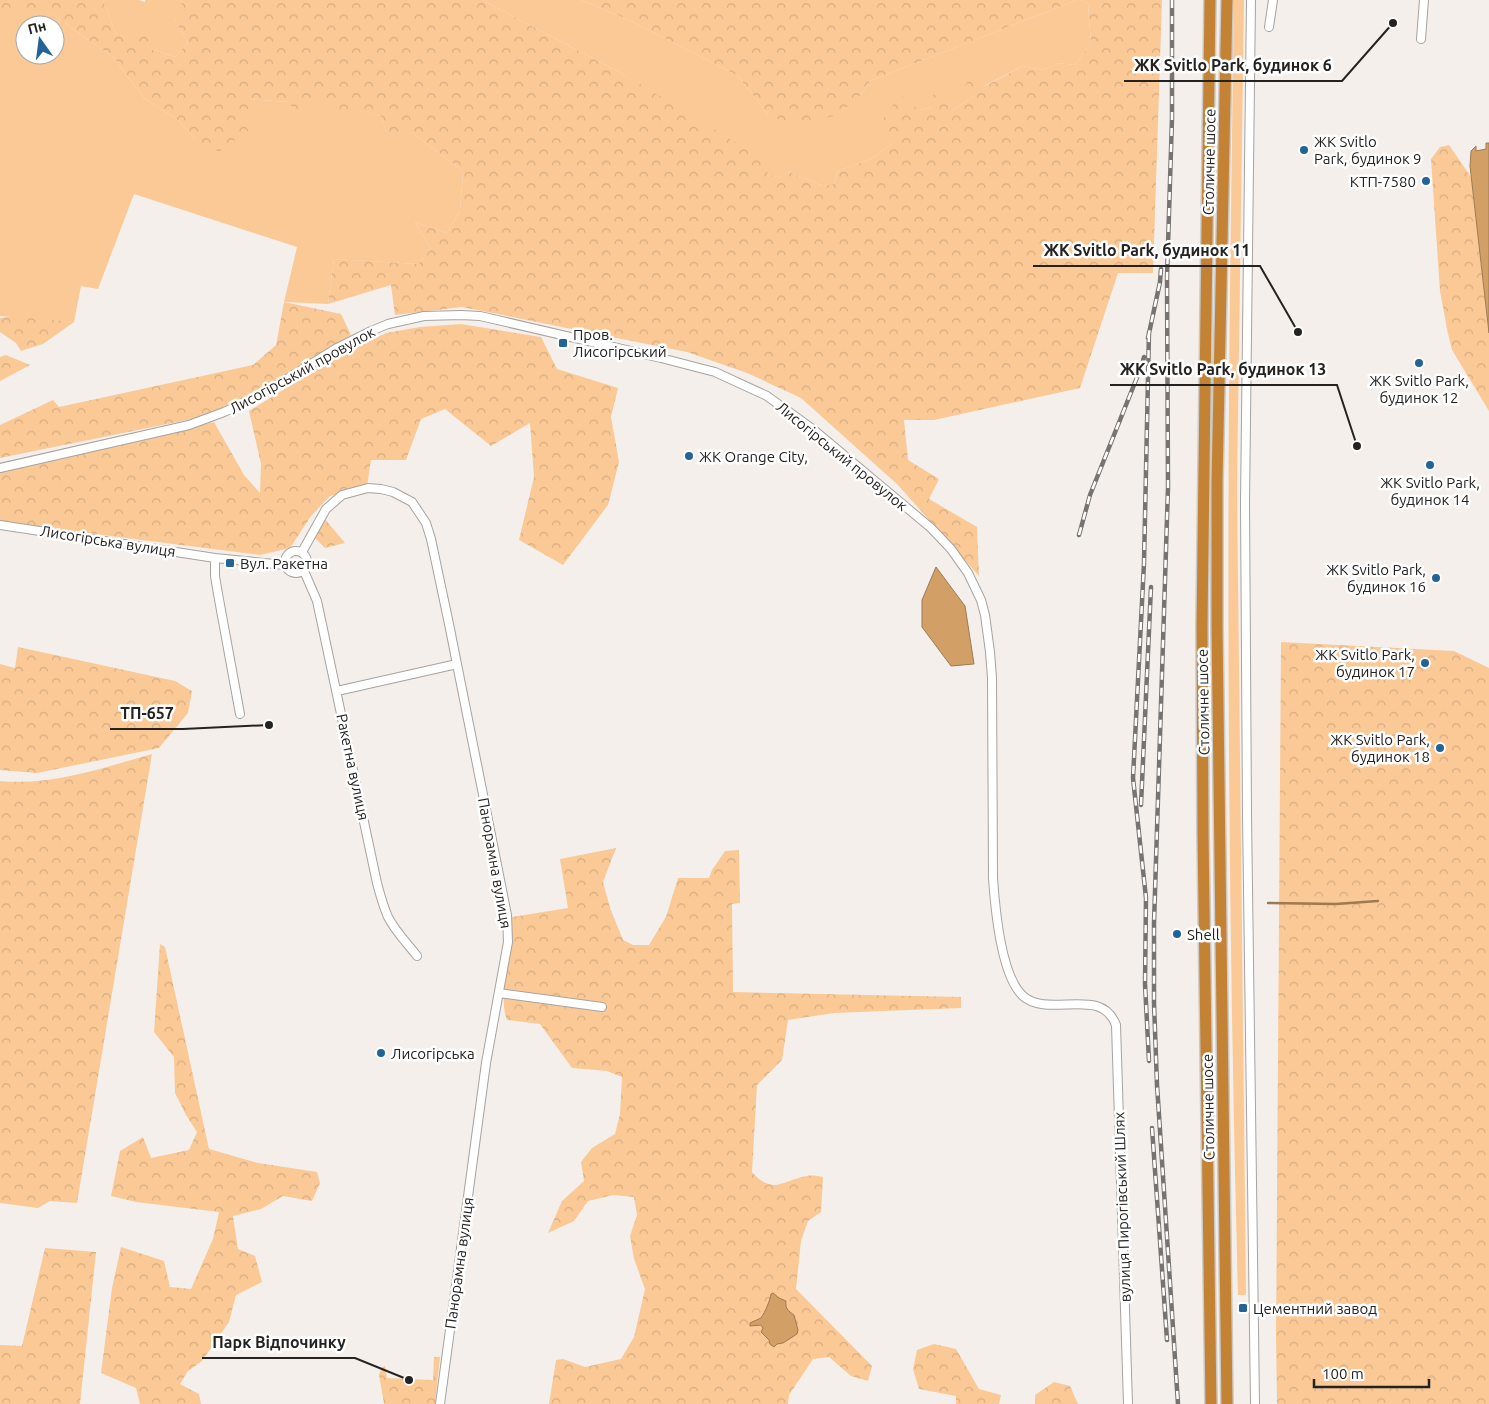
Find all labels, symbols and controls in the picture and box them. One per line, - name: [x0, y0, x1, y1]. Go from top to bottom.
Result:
- north arrow: [15, 15, 65, 65]
- text: Пн: [26, 17, 48, 37]
- callout: ЖК Svitlo Park, будинок 6: [1124, 50, 1342, 81]
- text: ЖК Svitlo Park, будинок 6: [1134, 56, 1332, 74]
- street label: Столичне шосе: [1200, 109, 1218, 215]
- place label: ЖК Svitlo Park, будинок 9: [1314, 133, 1422, 167]
- marker: ЖК Svitlo Park, будинок 9: [1298, 144, 1310, 156]
- place label: КТП-7580: [1350, 173, 1416, 190]
- marker: КТП-7580: [1420, 175, 1432, 187]
- callout: ЖК Svitlo Park, будинок 11: [1033, 235, 1260, 266]
- text: ЖК Svitlo Park, будинок 11: [1044, 241, 1250, 259]
- street label: Лисогірський провулок: [226, 323, 378, 417]
- place label: Пров. Лисогірський: [573, 326, 667, 360]
- marker: Пров. Лисогірський: [557, 337, 569, 349]
- callout: ЖК Svitlo Park, будинок 13: [1110, 354, 1337, 385]
- marker: ЖК Svitlo Park, будинок 12: [1413, 357, 1425, 369]
- text: ЖК Svitlo Park, будинок 13: [1120, 360, 1326, 378]
- place label: ЖК Svitlo Park, будинок 12: [1369, 372, 1469, 406]
- street label: Лисогірський провулок: [773, 398, 911, 514]
- place label: ЖК Orange City,: [699, 448, 808, 465]
- marker: ЖК Orange City,: [683, 450, 695, 462]
- marker: ЖК Svitlo Park, будинок 14: [1424, 459, 1436, 471]
- place label: ЖК Svitlo Park, будинок 14: [1380, 474, 1480, 508]
- street label: Лисогірська вулиця: [39, 522, 177, 560]
- place label: Вул. Ракетна: [240, 555, 328, 572]
- marker: Вул. Ракетна: [224, 557, 236, 569]
- place label: ЖК Svitlo Park, будинок 16: [1326, 561, 1426, 595]
- marker: ЖК Svitlo Park, будинок 16: [1430, 572, 1442, 584]
- place label: ЖК Svitlo Park, будинок 17: [1315, 646, 1415, 680]
- street label: Столичне шосе: [1194, 649, 1212, 755]
- marker: ЖК Svitlo Park, будинок 17: [1419, 657, 1431, 669]
- callout: ТП-657: [110, 698, 183, 729]
- text: ТП-657: [120, 704, 174, 722]
- street label: Ракетна вулиця: [333, 712, 373, 822]
- place label: ЖК Svitlo Park, будинок 18: [1330, 731, 1430, 765]
- marker: ЖК Svitlo Park, будинок 18: [1434, 742, 1446, 754]
- street label: Панорамна вулиця: [475, 796, 515, 930]
- place label: Shell: [1187, 926, 1220, 943]
- marker: Shell: [1171, 928, 1183, 940]
- place label: Лисогірська: [391, 1045, 475, 1062]
- marker: Лисогірська: [375, 1047, 387, 1059]
- street label: Столичне шосе: [1199, 1054, 1217, 1160]
- street label: вулиця Пирогівський Шлях: [1110, 1111, 1134, 1303]
- street label: Панорамна вулиця: [441, 1196, 477, 1330]
- place label: Цементний завод: [1253, 1300, 1377, 1317]
- marker: Цементний завод: [1237, 1302, 1249, 1314]
- callout: Парк Відпочинку: [202, 1327, 355, 1358]
- text: Парк Відпочинку: [212, 1333, 346, 1351]
- scale bar: [1314, 1356, 1429, 1388]
- text: 100 m: [1322, 1365, 1364, 1382]

